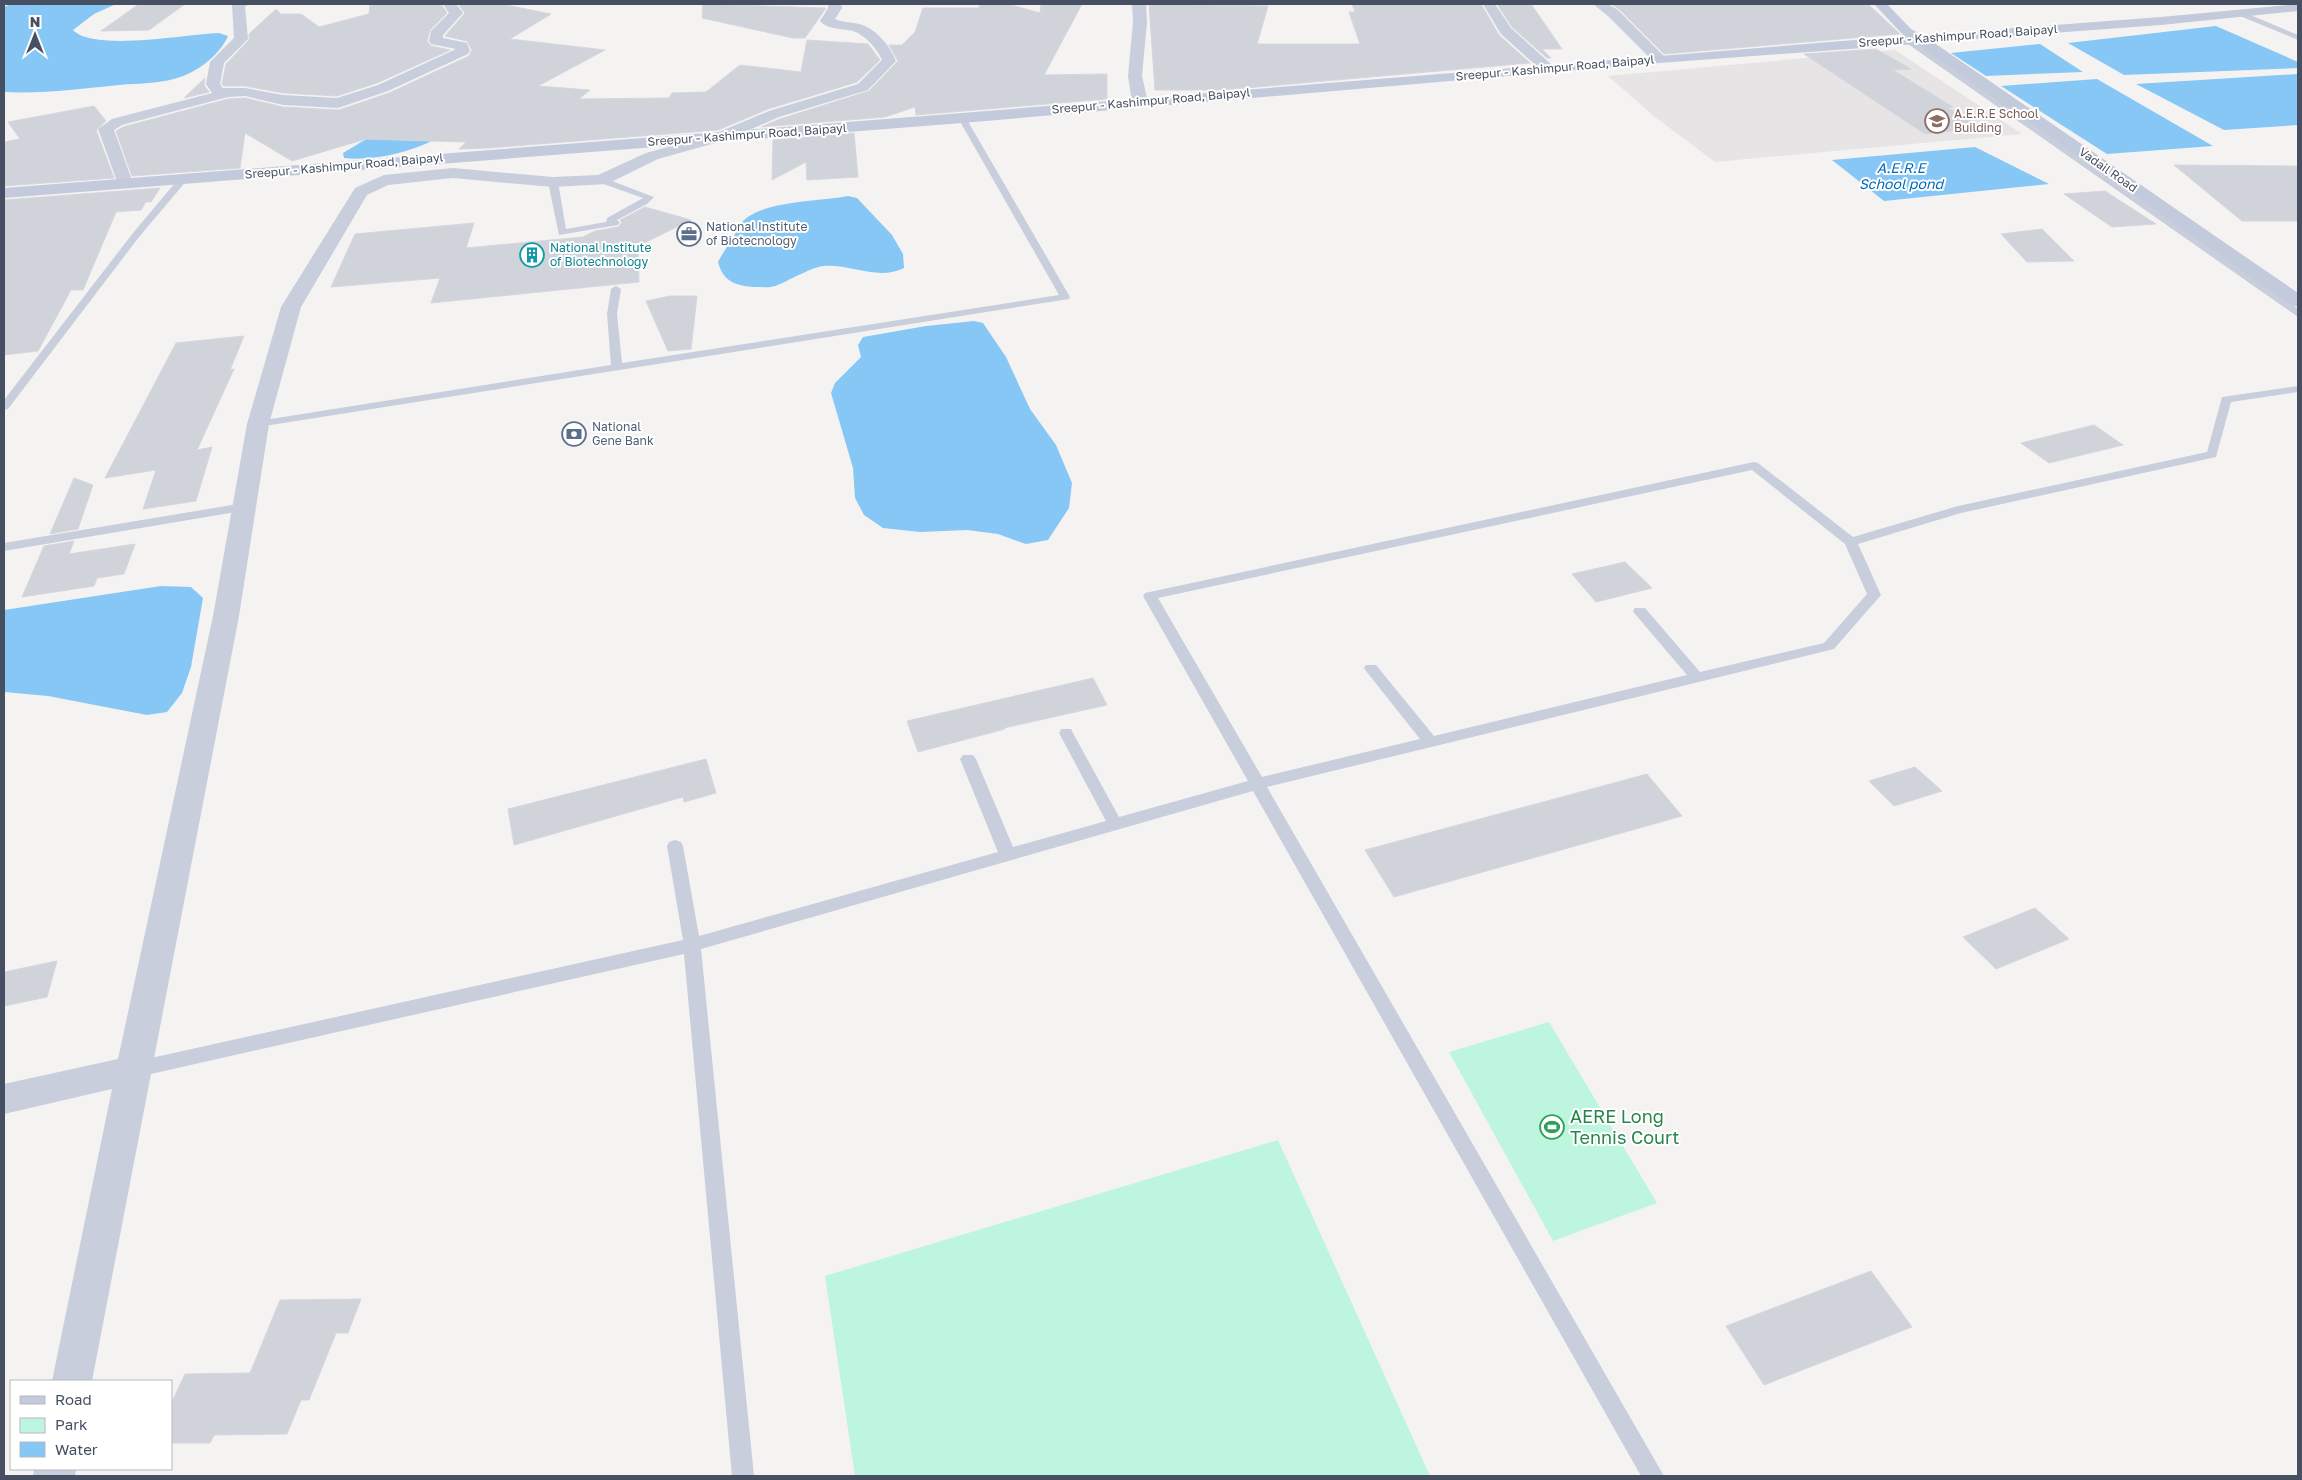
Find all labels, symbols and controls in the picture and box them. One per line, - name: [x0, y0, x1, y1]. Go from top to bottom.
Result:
- north arrow: [10, 10, 60, 60]
- text: N: [30, 13, 40, 30]
- street label: Sreepur - Kashimpur Road, Baipayl: [1858, 21, 2058, 50]
- street label: Sreepur - Kashimpur Road, Baipayl: [1455, 51, 1655, 84]
- street label: Sreepur - Kashimpur Road, Baipayl: [1051, 84, 1251, 117]
- place label: A.E.R.E School Building: [1954, 106, 2039, 135]
- school or university icon: A.E.R.E School Building: [1924, 108, 1950, 134]
- street label: Sreepur - Kashimpur Road, Baipayl: [647, 120, 847, 149]
- street label: Vadail Road: [2076, 144, 2140, 195]
- street label: Sreepur - Kashimpur Road, Baipayl: [244, 149, 444, 182]
- water label: A.E.R.E School pond: [1859, 159, 1944, 192]
- place label: National Institute of Biotecnology: [706, 219, 807, 248]
- office icon: National Institute of Biotecnology: [676, 221, 702, 247]
- place label: National Institute of Biotechnology: [550, 240, 651, 269]
- building icon: National Institute of Biotechnology: [519, 242, 545, 268]
- place label: National Gene Bank: [592, 419, 654, 448]
- bank icon: National Gene Bank: [561, 421, 587, 447]
- place label: AERE Long Tennis Court: [1570, 1105, 1680, 1148]
- sports icon: AERE Long Tennis Court: [1539, 1114, 1565, 1140]
- legend: [10, 1380, 172, 1470]
- text: Road: [55, 1390, 92, 1408]
- text: Park: [55, 1415, 88, 1433]
- text: Water: [55, 1440, 98, 1458]

